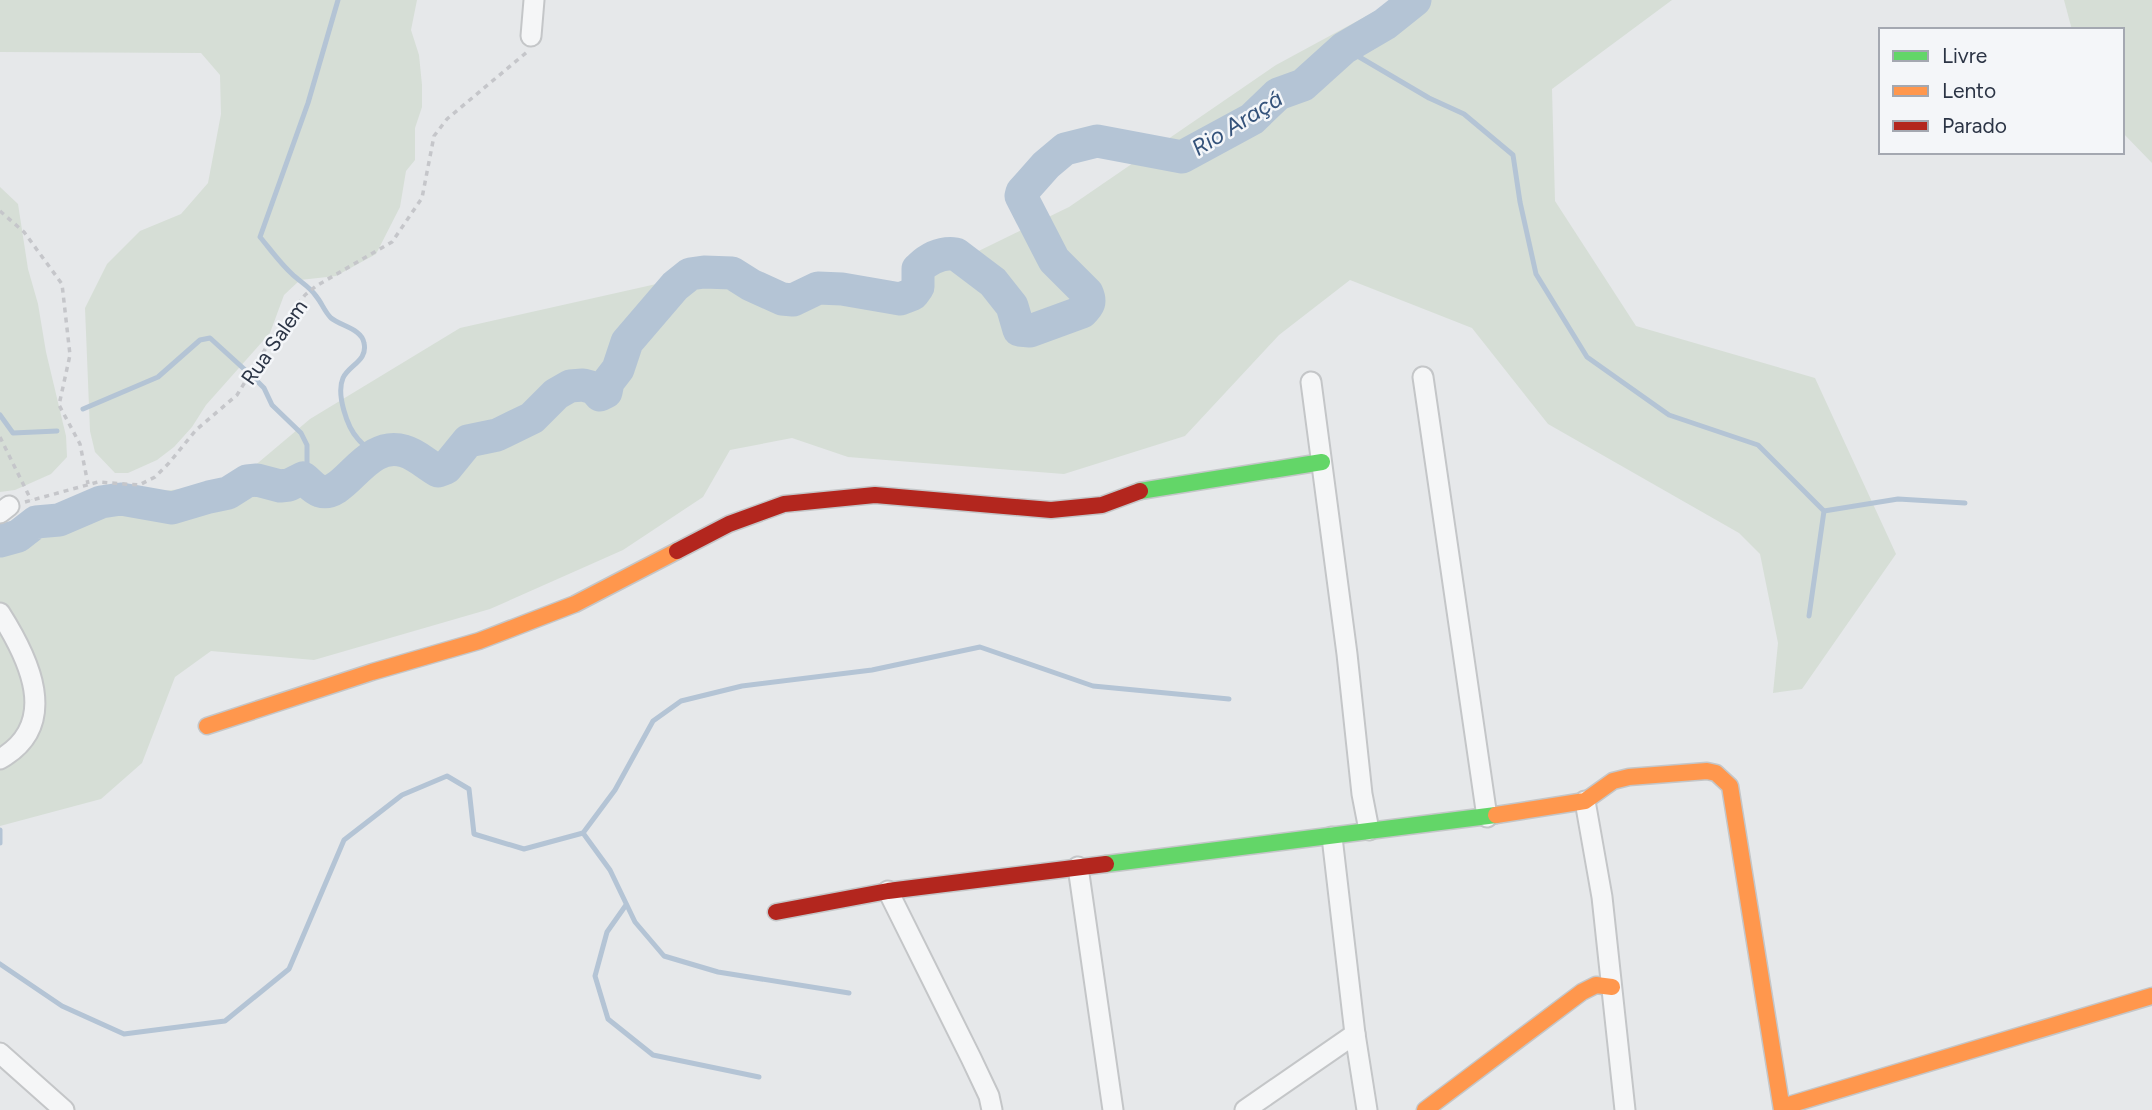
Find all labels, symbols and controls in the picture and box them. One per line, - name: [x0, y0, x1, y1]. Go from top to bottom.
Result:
- legend: [1879, 28, 2124, 154]
- text: Livre: [1942, 43, 1987, 68]
- text: Lento: [1942, 78, 1996, 103]
- water label: Rio Araçá: [1186, 84, 1288, 162]
- text: Parado: [1942, 113, 2007, 138]
- street label: Rua Salem: [236, 295, 312, 389]

